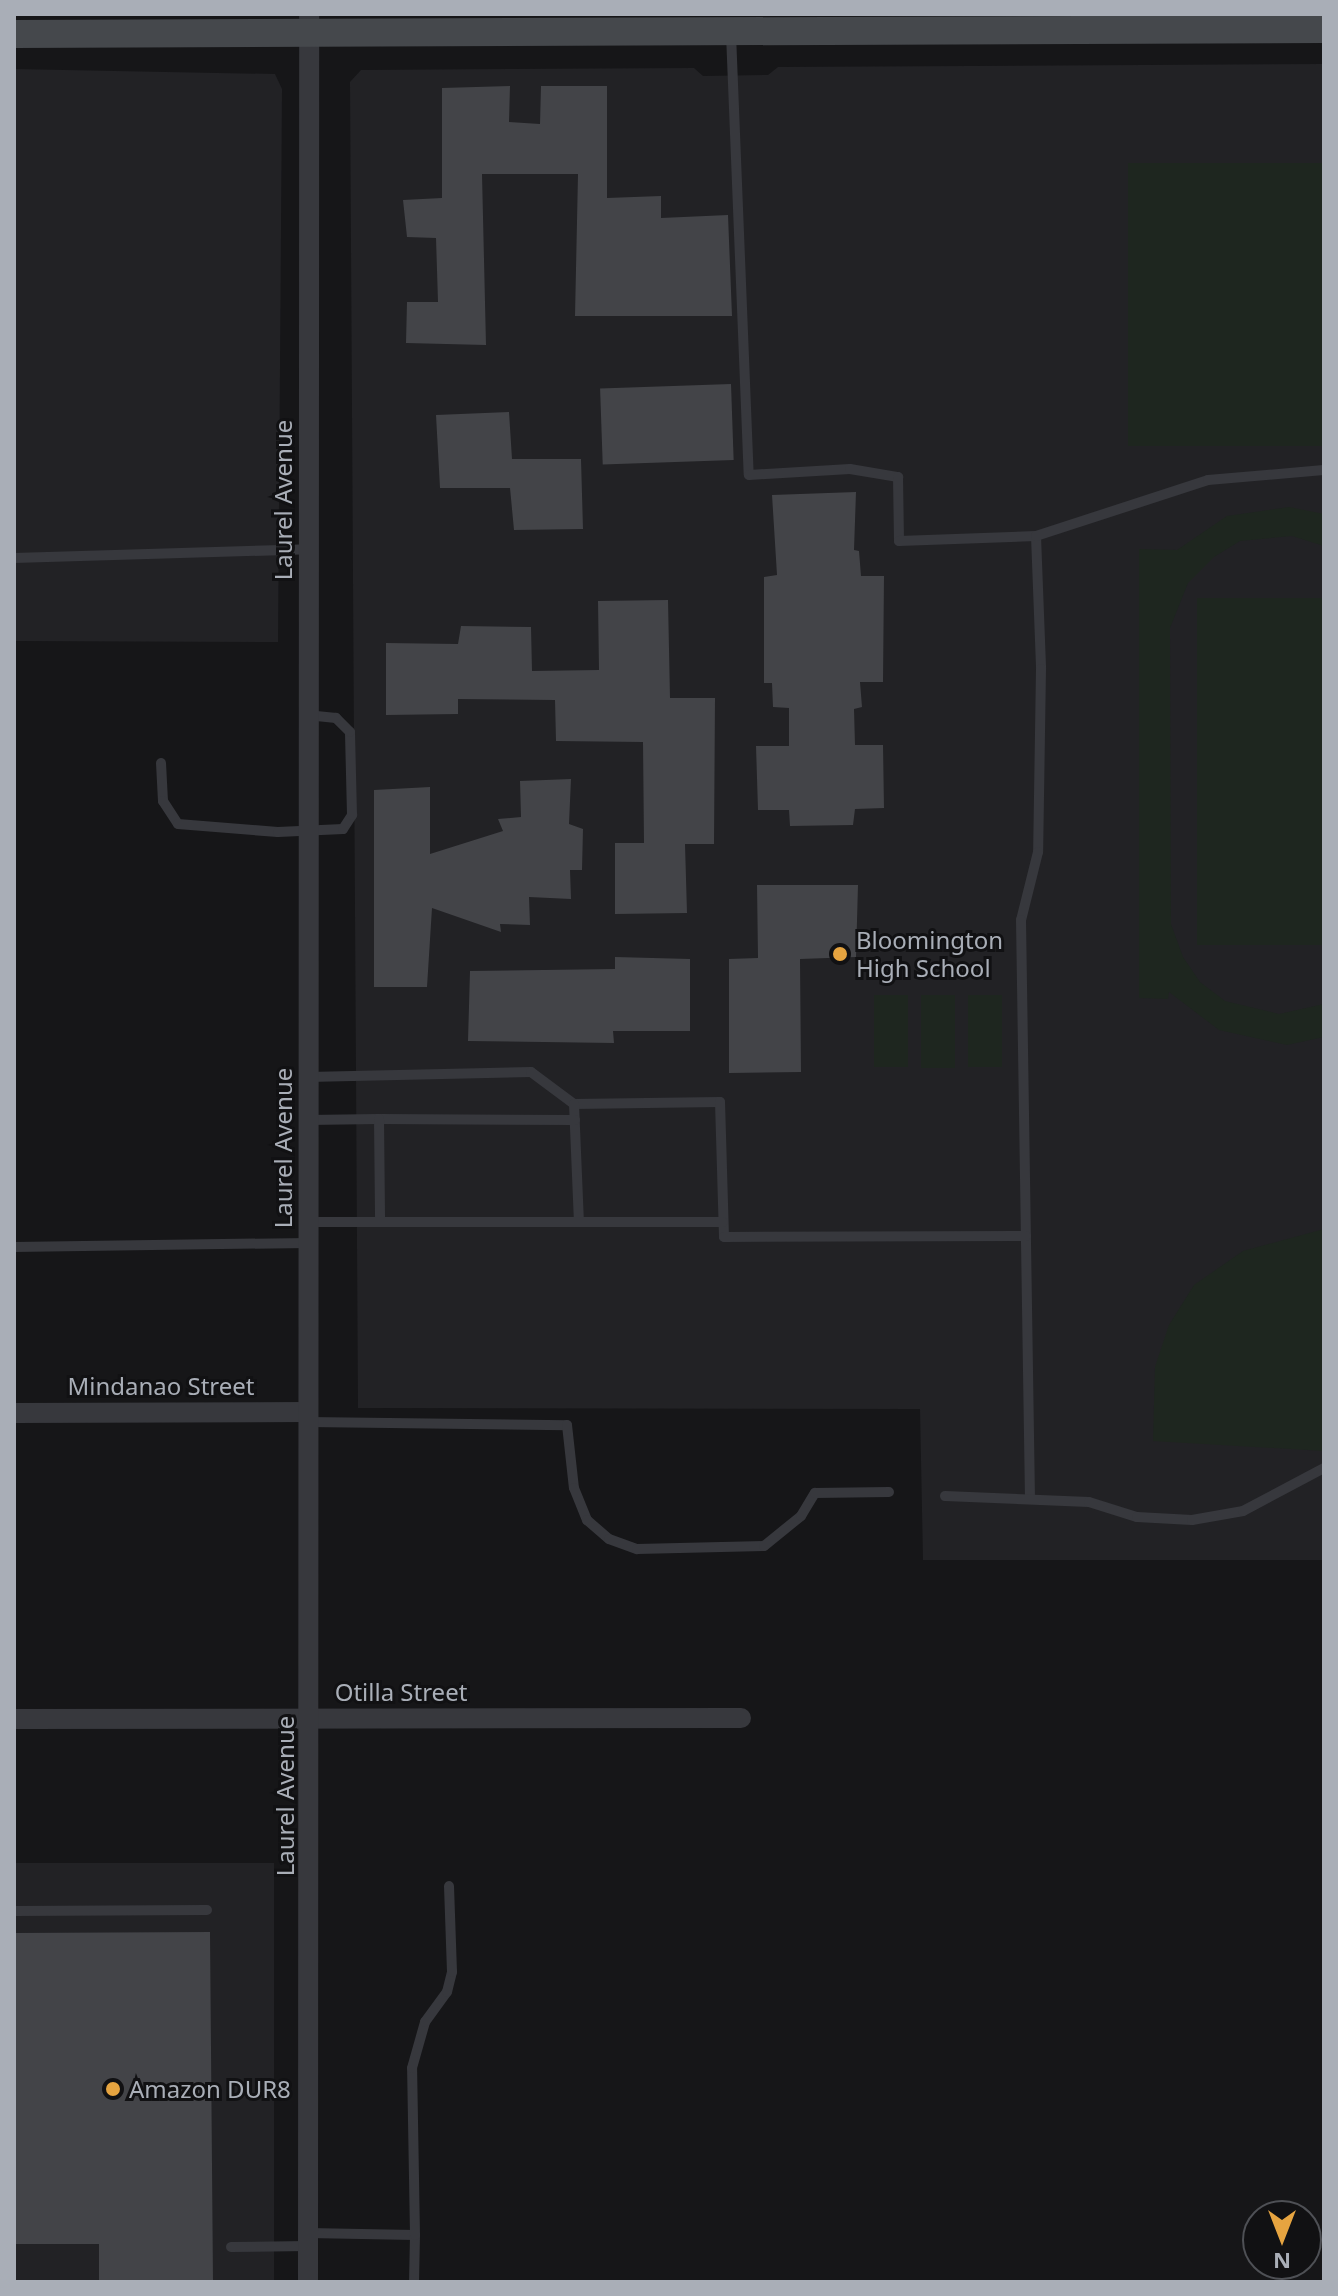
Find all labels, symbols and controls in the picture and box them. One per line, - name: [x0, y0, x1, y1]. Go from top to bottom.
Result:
- street label: Laurel Avenue: [269, 420, 297, 580]
- place label: Bloomington High School: [856, 926, 1003, 982]
- marker: Bloomington High School: [831, 945, 849, 963]
- street label: Laurel Avenue: [269, 1068, 297, 1228]
- street label: Mindanao Street: [67, 1372, 255, 1400]
- street label: Otilla Street: [335, 1678, 467, 1706]
- street label: Laurel Avenue: [271, 1716, 299, 1876]
- place label: Amazon DUR8: [129, 2075, 291, 2103]
- marker: Amazon DUR8: [104, 2080, 122, 2098]
- north arrow: [1242, 2200, 1322, 2280]
- text: N: [1273, 2247, 1291, 2277]

